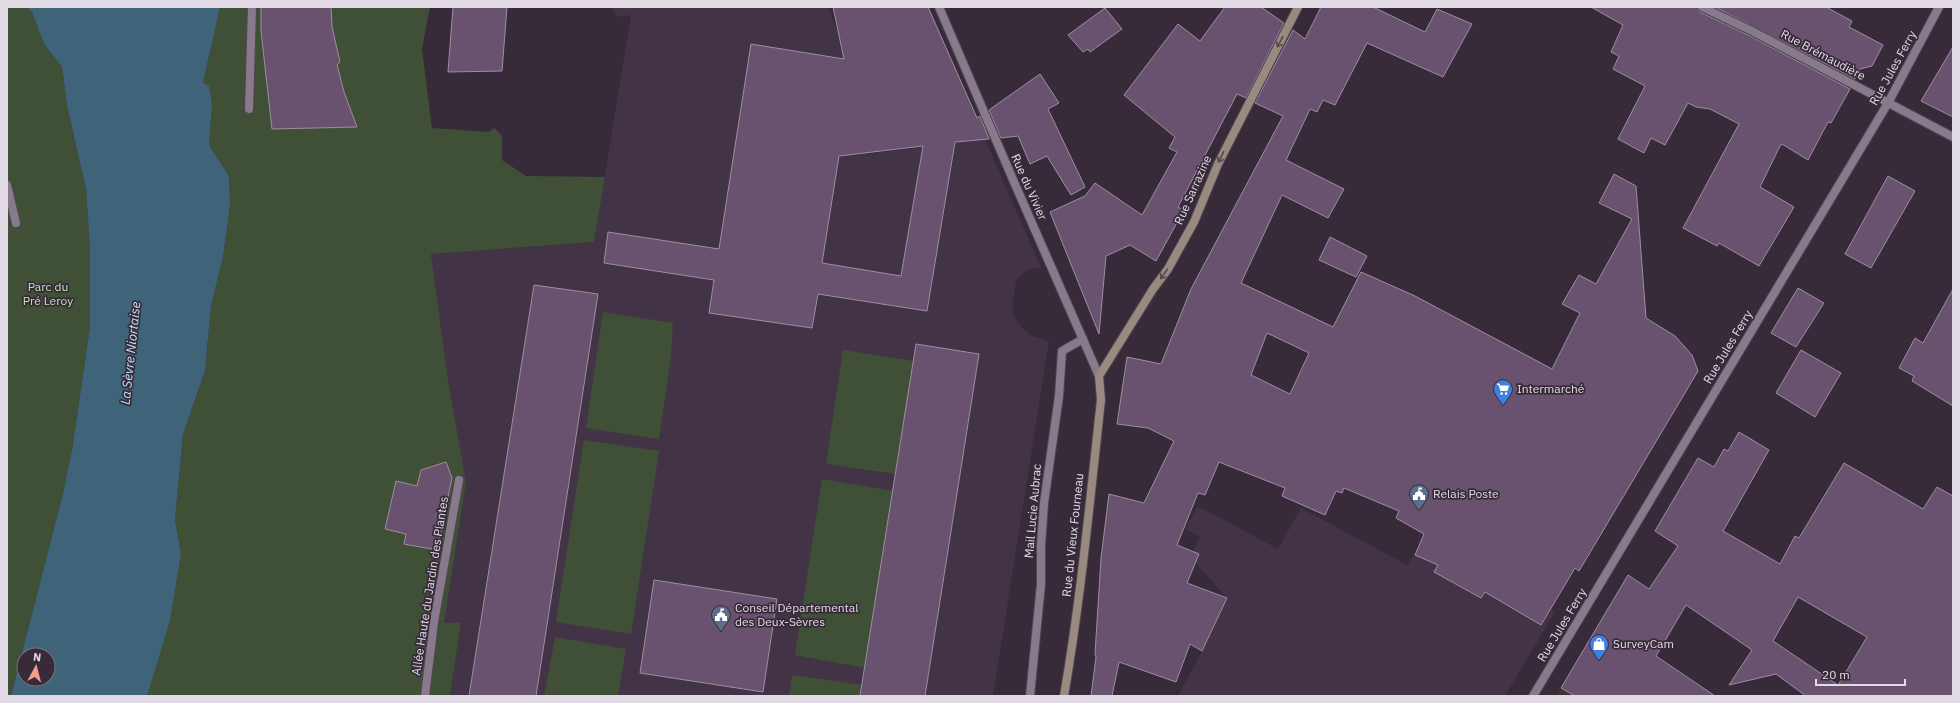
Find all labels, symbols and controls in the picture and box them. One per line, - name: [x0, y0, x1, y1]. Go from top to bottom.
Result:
- street label: Rue Brémaudière: [1778, 26, 1869, 83]
- street label: Rue Jules Ferry: [1866, 28, 1919, 108]
- one-way arrow: [1276, 35, 1283, 47]
- street label: Rue du Vivier: [1008, 151, 1051, 223]
- one-way arrow: [1217, 151, 1224, 163]
- street label: Rue Sarrazine: [1171, 152, 1215, 227]
- one-way arrow: [1160, 268, 1168, 279]
- park label: Parc du Pré Leroy: [23, 279, 73, 308]
- water label: La Sèvre Niortaise: [117, 300, 144, 405]
- street label: Rue Jules Ferry: [1700, 307, 1755, 386]
- supermarket icon: Intermarché: [1492, 378, 1514, 406]
- place label: Intermarché: [1517, 381, 1585, 396]
- street label: Mail Lucie Aubrac: [1021, 463, 1044, 559]
- street label: Rue du Vieux Fourneau: [1059, 472, 1086, 597]
- public building icon: Relais Poste: [1408, 483, 1430, 511]
- place label: Relais Poste: [1433, 486, 1499, 501]
- street label: Allée Haute du Jardin des Plantes: [408, 495, 451, 677]
- street label: Rue Jules Ferry: [1534, 585, 1589, 664]
- place label: Conseil Départemental des Deux-Sèvres: [735, 600, 859, 629]
- public building icon: Conseil Départemental des Deux-Sèvres: [710, 604, 732, 632]
- shop icon: SurveyCam: [1588, 633, 1610, 661]
- place label: SurveyCam: [1613, 636, 1674, 651]
- north arrow: [16, 647, 56, 687]
- text: N: [32, 650, 42, 665]
- scale bar: [1816, 661, 1905, 687]
- text: 20 m: [1822, 667, 1850, 682]

